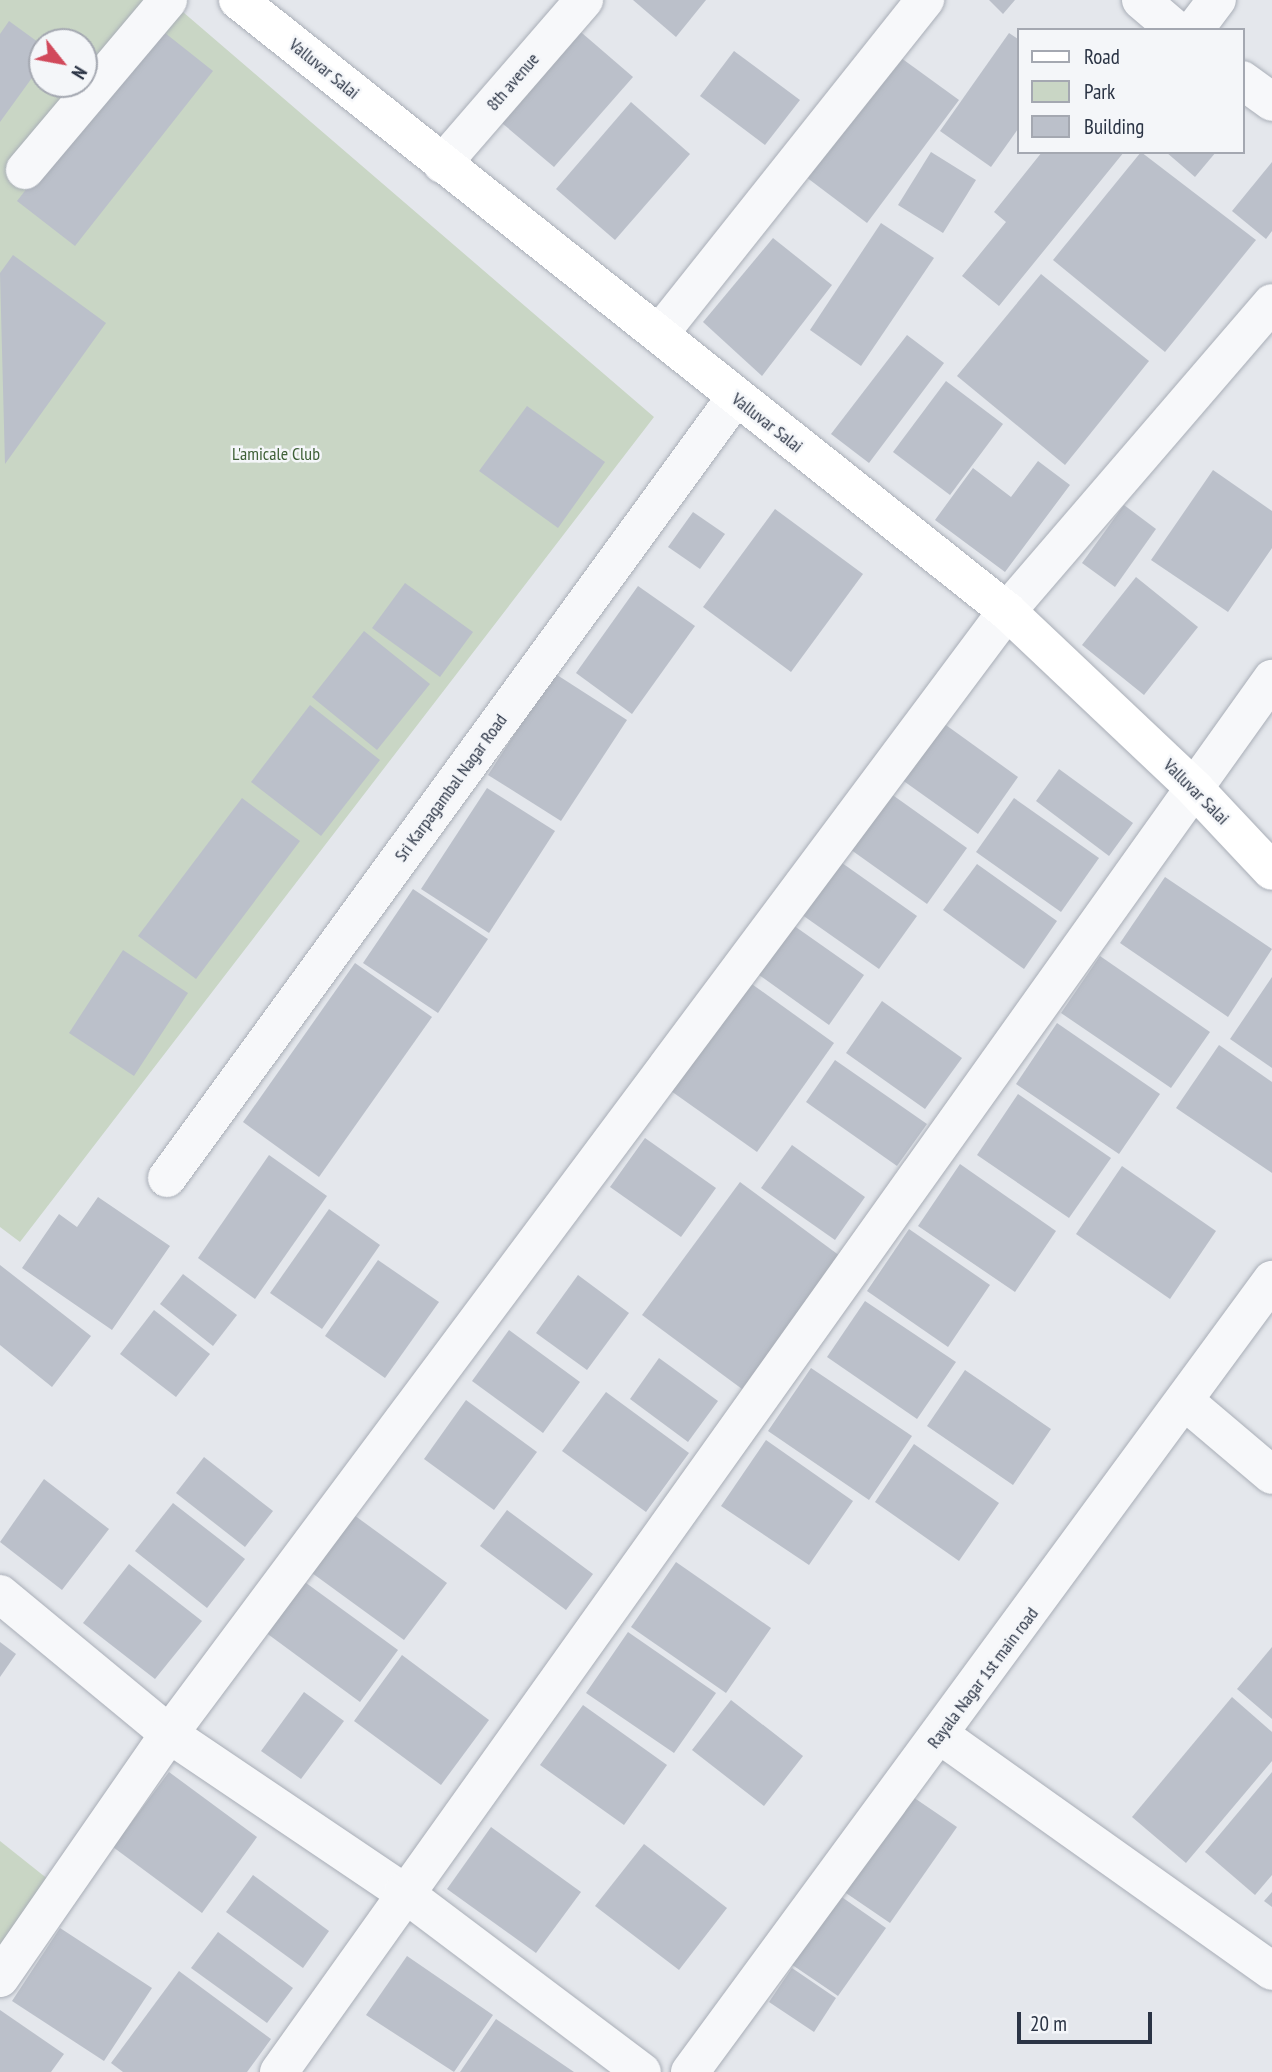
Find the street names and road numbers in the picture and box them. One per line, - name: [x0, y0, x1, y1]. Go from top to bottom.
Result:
- street label: Valluvar Salai: [285, 34, 363, 104]
- street label: 8th avenue: [482, 49, 544, 115]
- street label: Valluvar Salai: [727, 389, 807, 457]
- street label: Sri Karpagambal Nagar Road: [390, 710, 512, 866]
- street label: Valluvar Salai: [1159, 755, 1233, 829]
- street label: Rayala Nagar 1st main road: [923, 1603, 1043, 1753]

